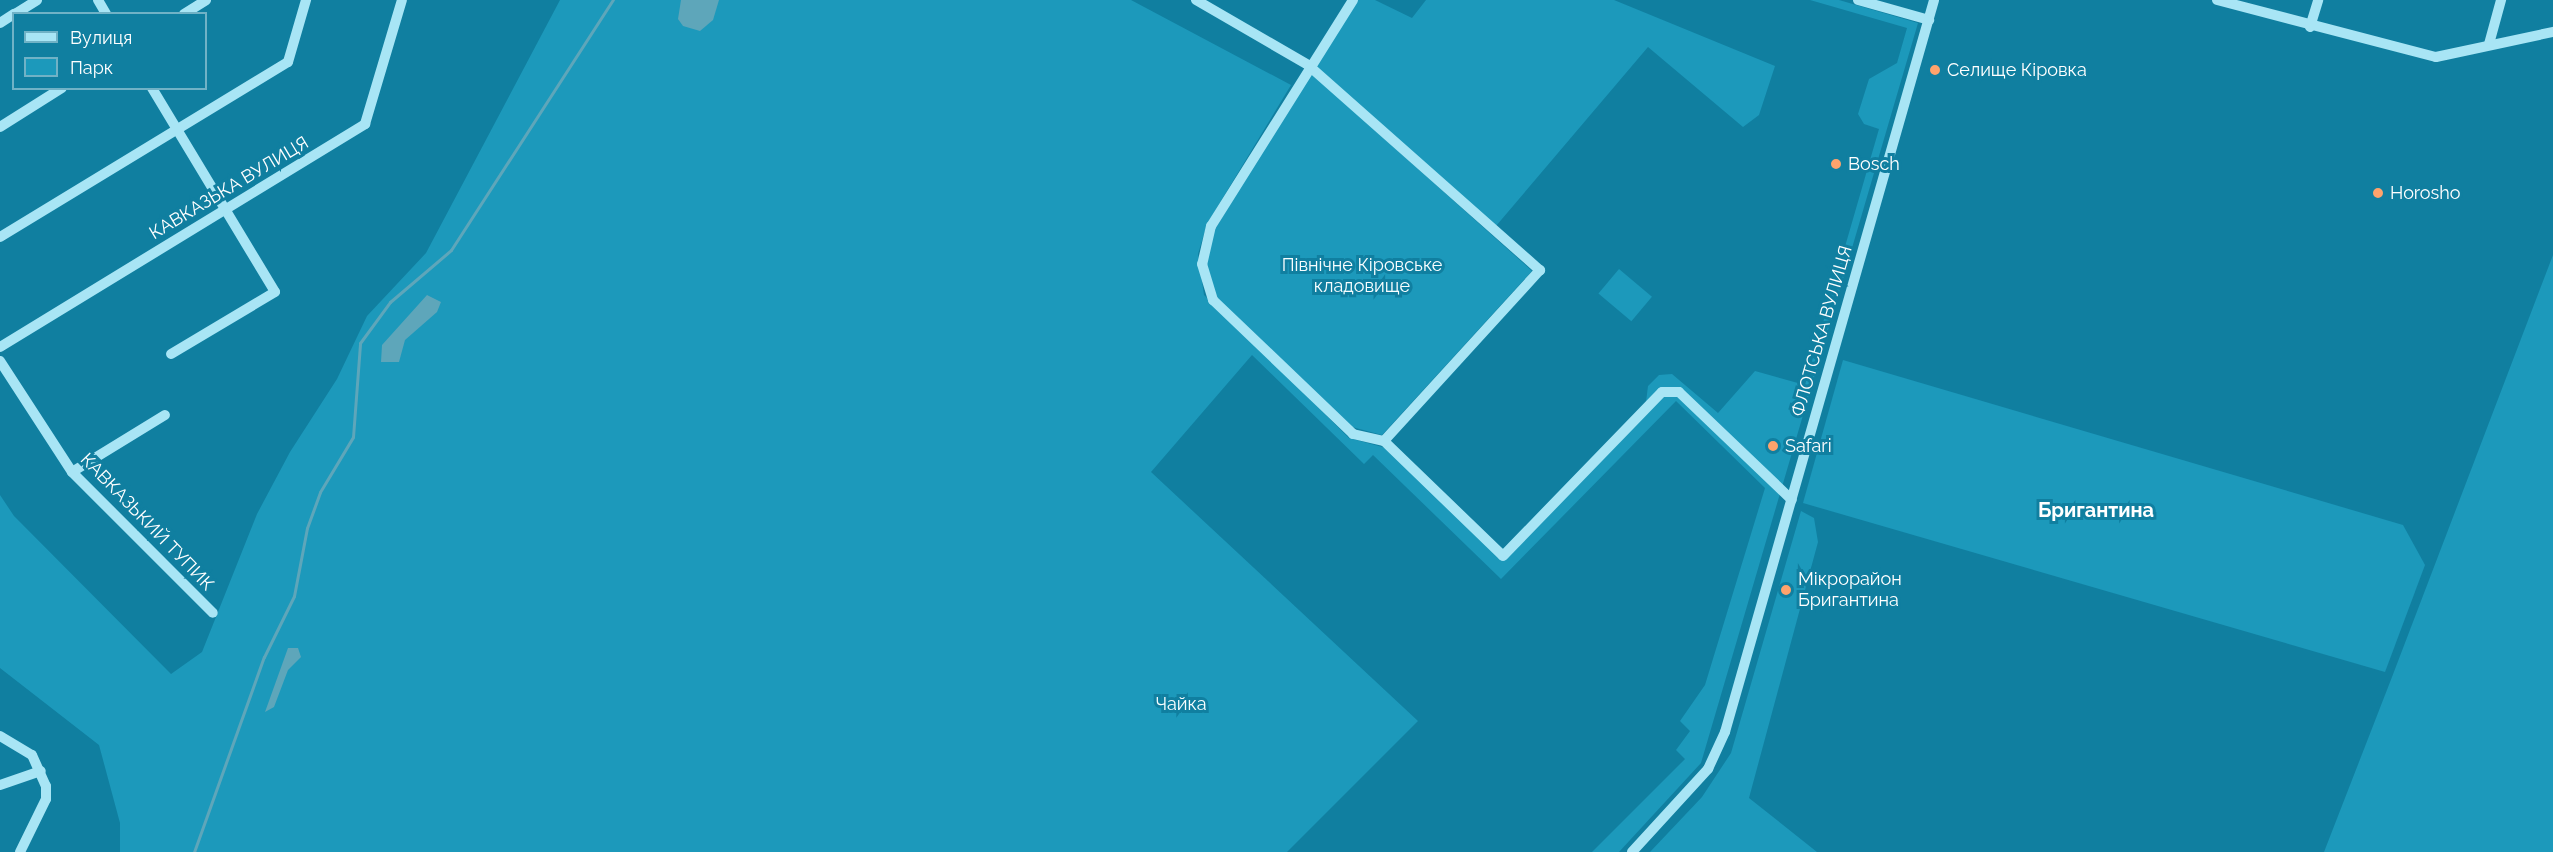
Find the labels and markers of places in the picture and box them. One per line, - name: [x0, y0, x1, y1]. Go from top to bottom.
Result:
- place label: Селище Кіровка: [1947, 59, 2087, 81]
- marker: Селище Кіровка: [1928, 63, 1942, 77]
- place label: Bosch: [1848, 153, 1900, 175]
- marker: Bosch: [1829, 157, 1843, 171]
- place label: Horosho: [2390, 182, 2460, 204]
- marker: Horosho: [2371, 186, 2385, 200]
- place label: Safari: [1785, 435, 1832, 457]
- marker: Safari: [1766, 439, 1780, 453]
- place label: Мікрорайон Бригантина: [1798, 569, 1902, 612]
- marker: Мікрорайон Бригантина: [1779, 583, 1793, 597]

